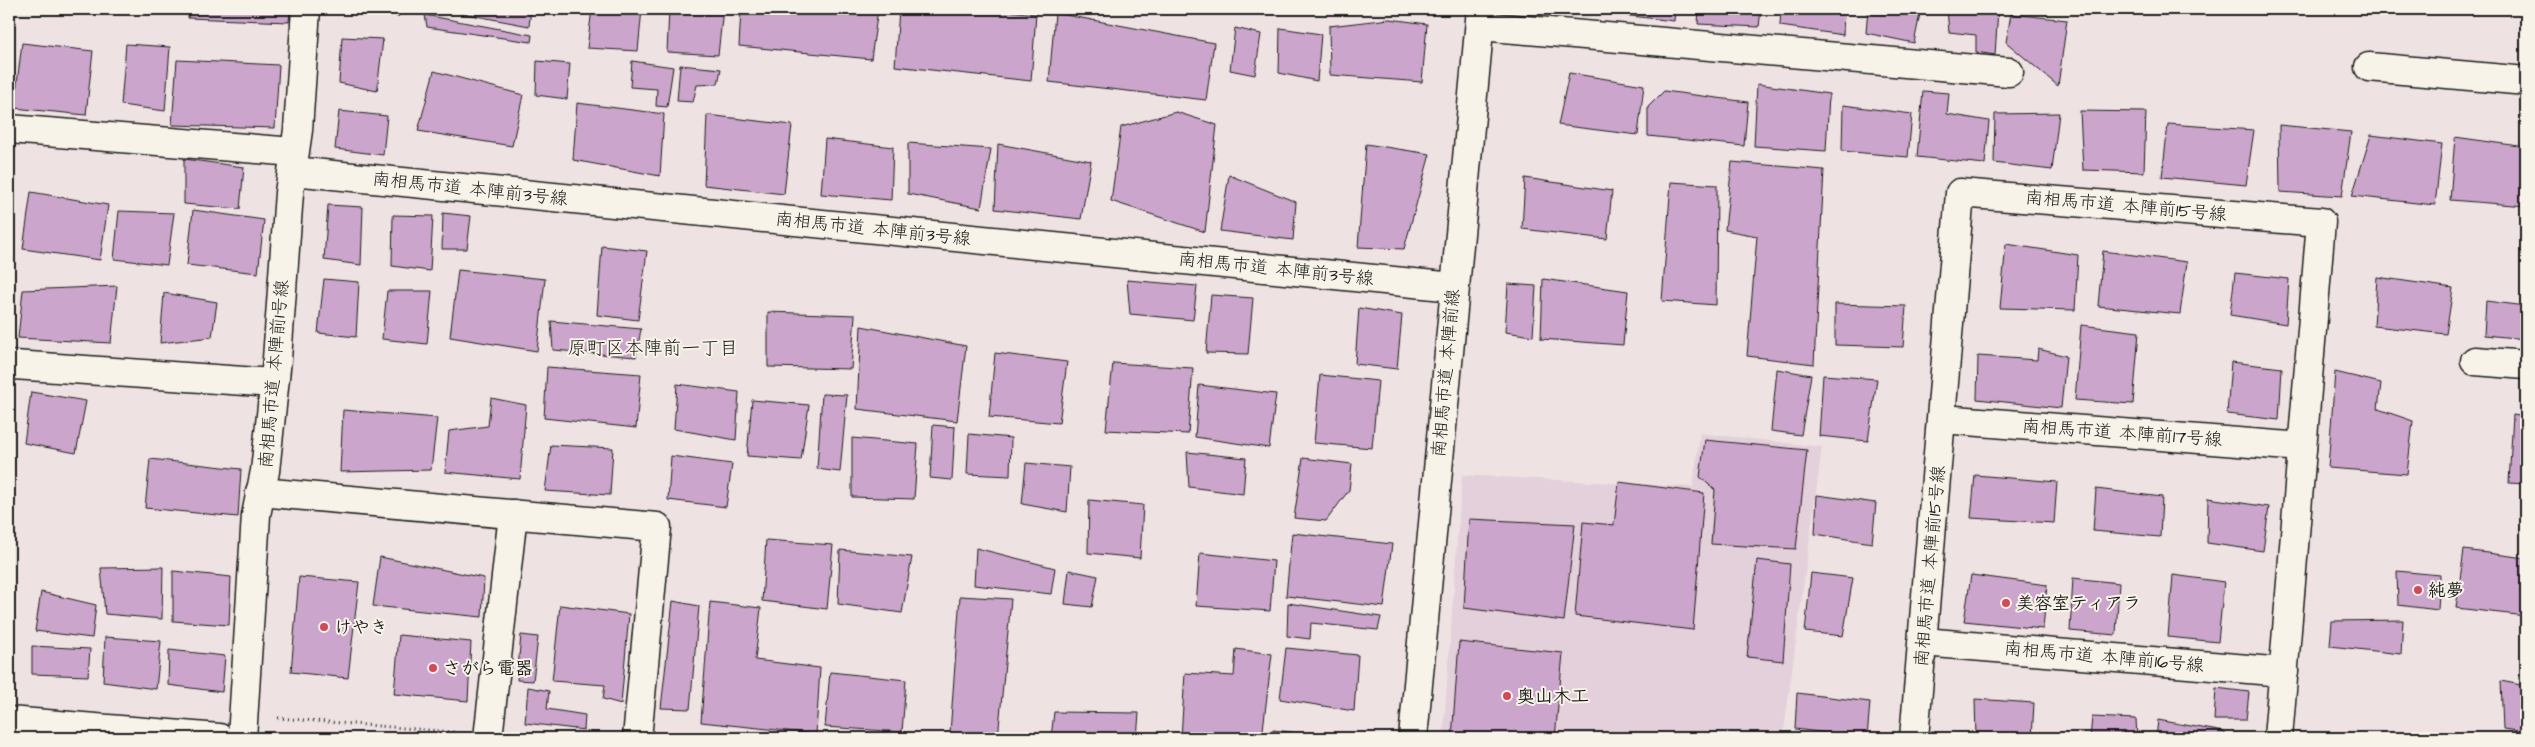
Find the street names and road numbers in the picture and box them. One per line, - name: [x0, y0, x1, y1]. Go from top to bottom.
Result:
- street label: 南相馬市道 本陣前3号線: [371, 166, 569, 212]
- street label: 南相馬市道 本陣前15号線: [2024, 185, 2228, 227]
- street label: 南相馬市道 本陣前3号線: [774, 206, 972, 252]
- street label: 南相馬市道 本陣前3号線: [1177, 246, 1375, 292]
- street label: 南相馬市道 本陣前1号線: [253, 279, 295, 469]
- street label: 南相馬市道 本陣前線: [1426, 288, 1466, 458]
- street label: 南相馬市道 本陣前17号線: [2021, 414, 2223, 452]
- street label: 南相馬市道 本陣前15号線: [1909, 464, 1951, 668]
- street label: 南相馬市道 本陣前16号線: [2003, 636, 2205, 678]

